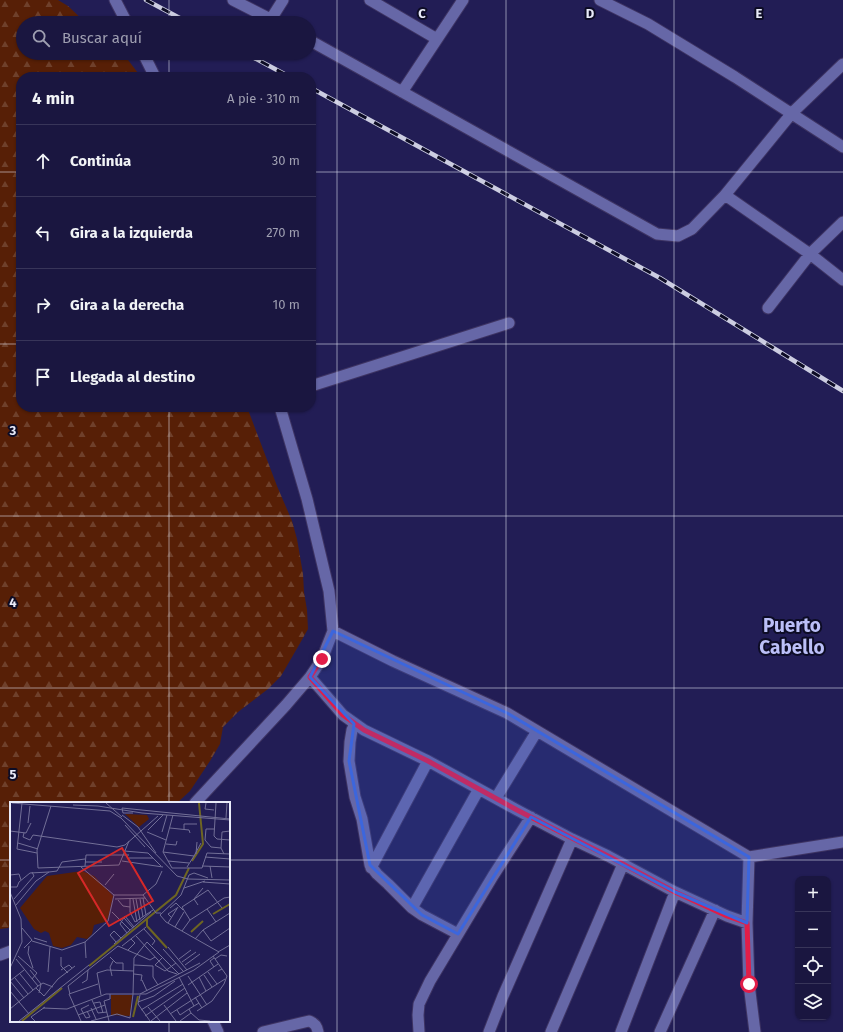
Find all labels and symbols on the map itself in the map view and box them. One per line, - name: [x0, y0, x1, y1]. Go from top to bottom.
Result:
- text: C: [418, 6, 426, 21]
- text: D: [586, 6, 595, 21]
- text: E: [756, 6, 763, 21]
- text: 3: [9, 423, 17, 438]
- text: 4: [9, 595, 17, 610]
- district label: Puerto Cabello: [759, 614, 825, 659]
- route end: [313, 650, 331, 668]
- text: 5: [10, 767, 17, 782]
- inset map: [10, 802, 230, 1022]
- route start: [740, 975, 758, 993]

